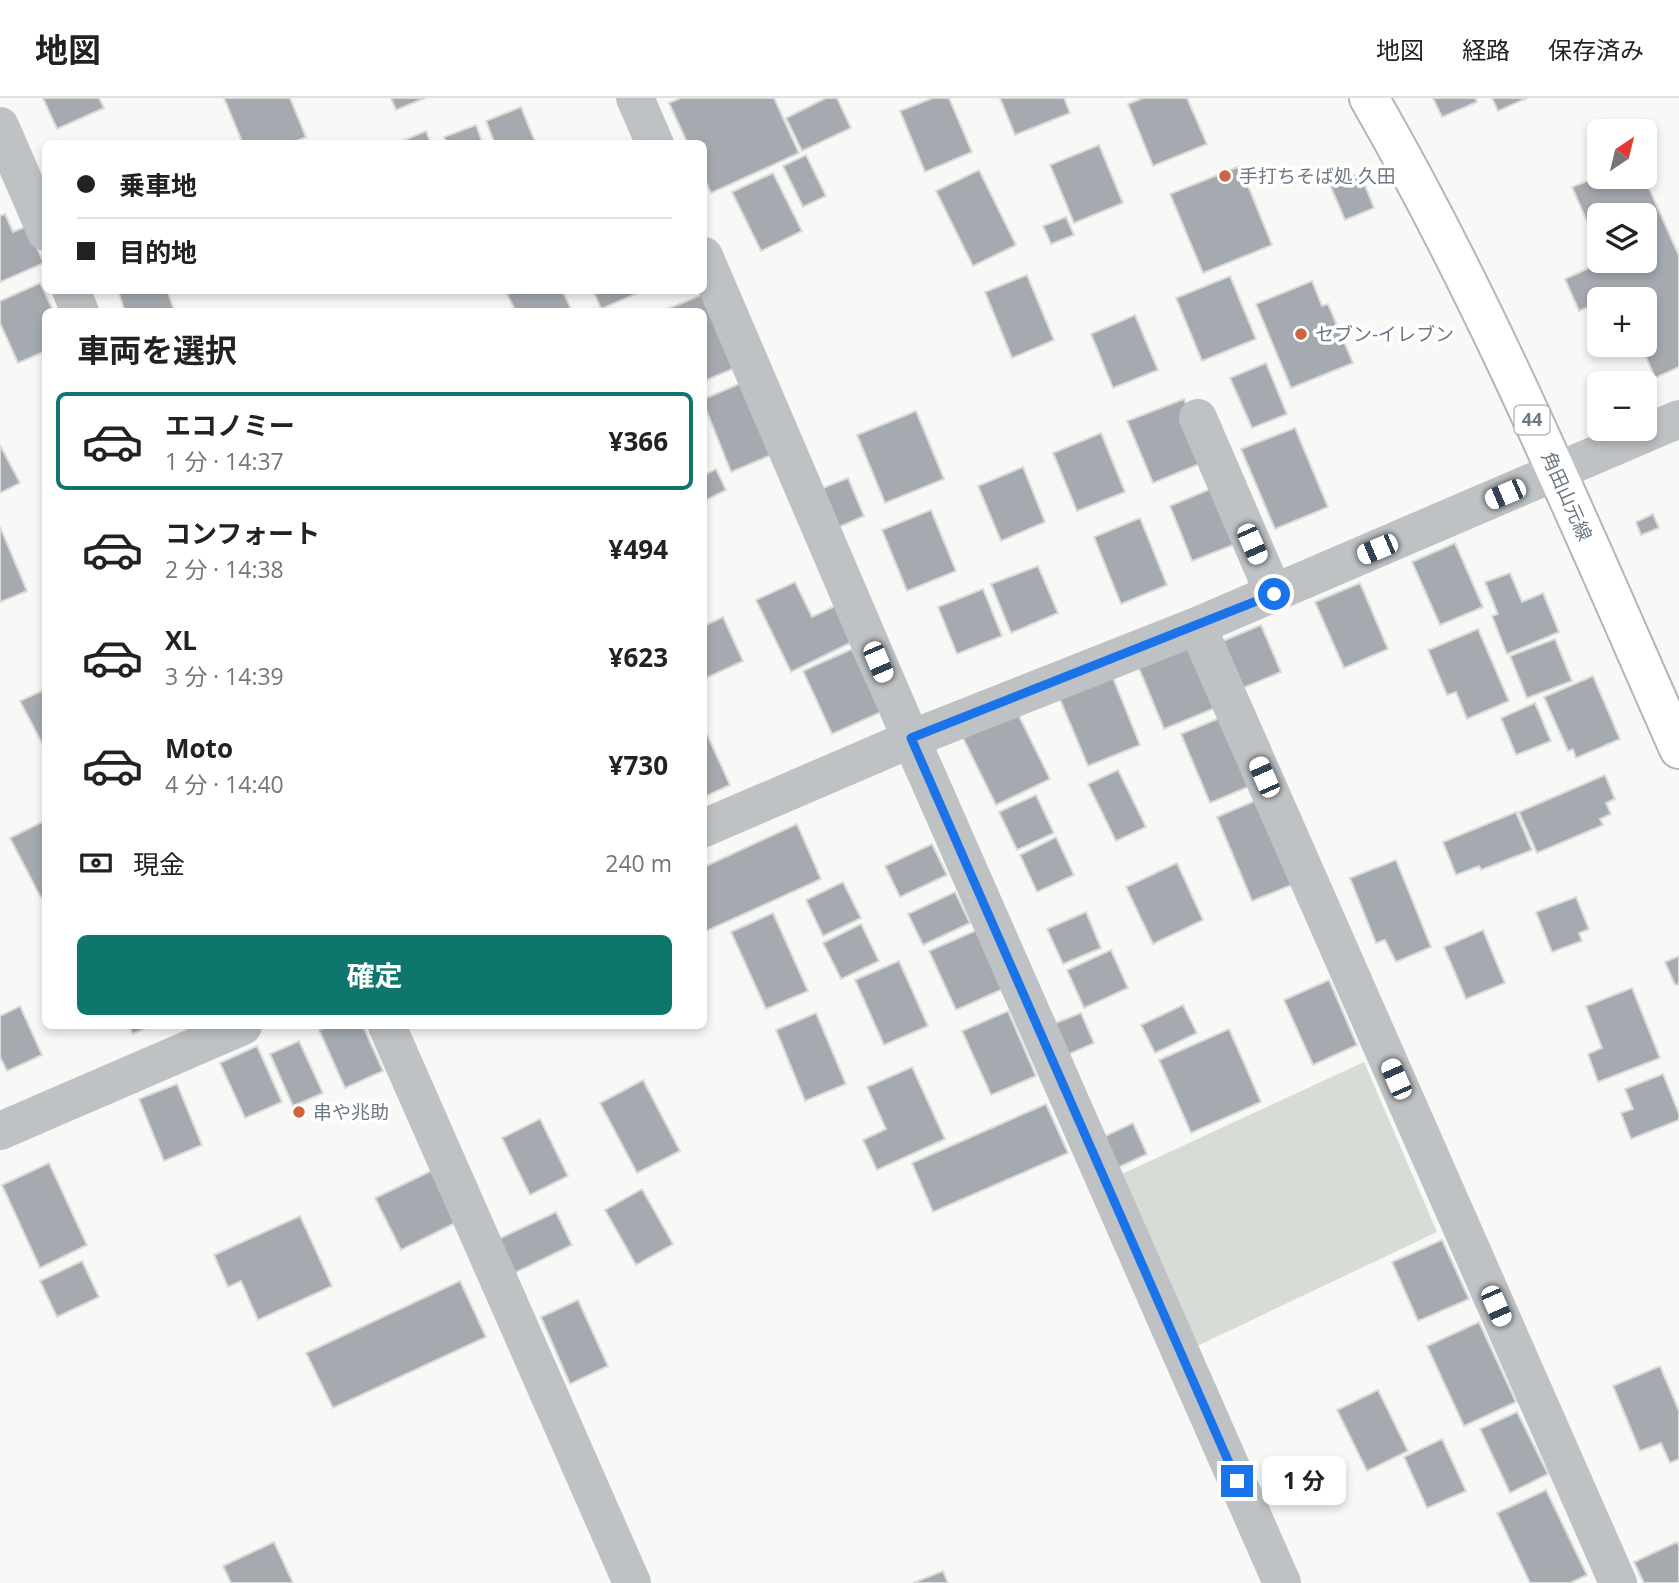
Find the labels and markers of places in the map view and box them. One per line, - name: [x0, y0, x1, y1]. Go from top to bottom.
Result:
- place label: 手打ちそば処 久田: [1239, 163, 1396, 189]
- marker: 手打ちそば処 久田: [1217, 168, 1233, 184]
- place label: セブン-イレブン: [1315, 321, 1454, 347]
- marker: セブン-イレブン: [1293, 326, 1309, 342]
- place label: 串や兆助: [313, 1099, 389, 1125]
- marker: 串や兆助: [291, 1104, 307, 1120]

